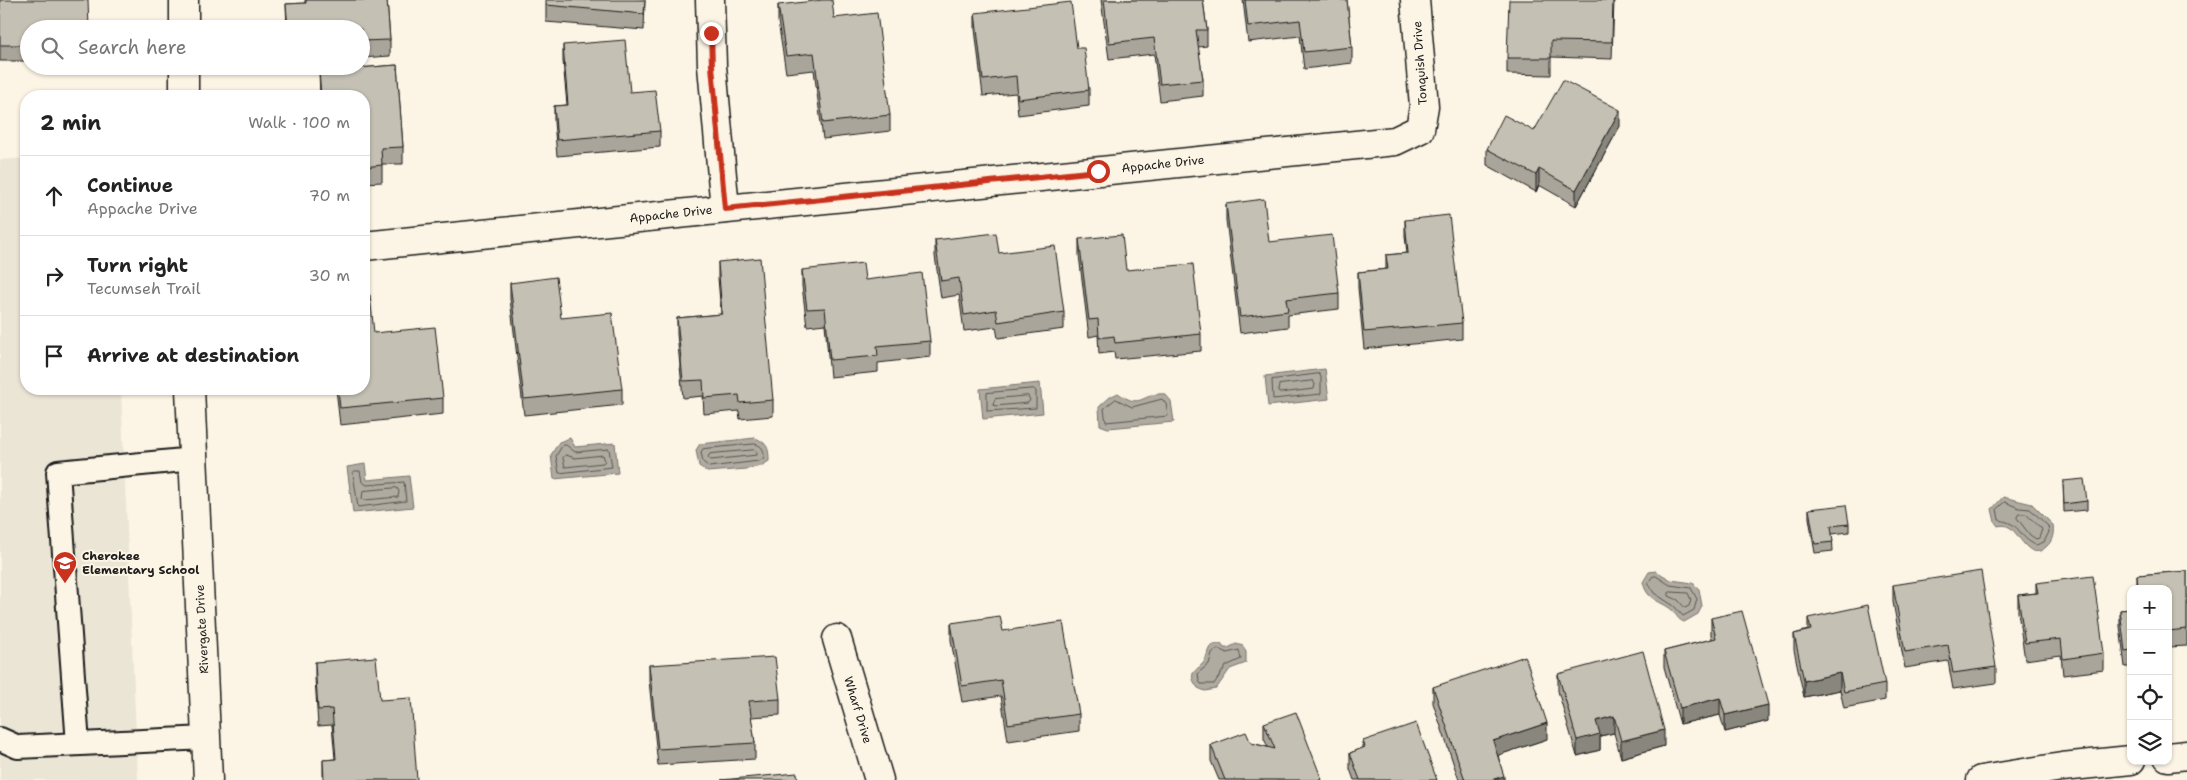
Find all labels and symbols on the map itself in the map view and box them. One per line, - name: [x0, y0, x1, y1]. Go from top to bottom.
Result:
- street label: Tonquish Drive: [1409, 20, 1431, 106]
- route end: [700, 22, 723, 45]
- street label: Appache Drive: [1121, 152, 1205, 176]
- route start: [1087, 160, 1110, 183]
- street label: Appache Drive: [629, 202, 713, 226]
- place label: Cherokee Elementary School: [82, 548, 199, 578]
- school or university icon: Cherokee Elementary School: [52, 550, 78, 584]
- street label: Rivergate Drive: [192, 584, 212, 674]
- street label: Wharf Drive: [840, 675, 876, 746]

